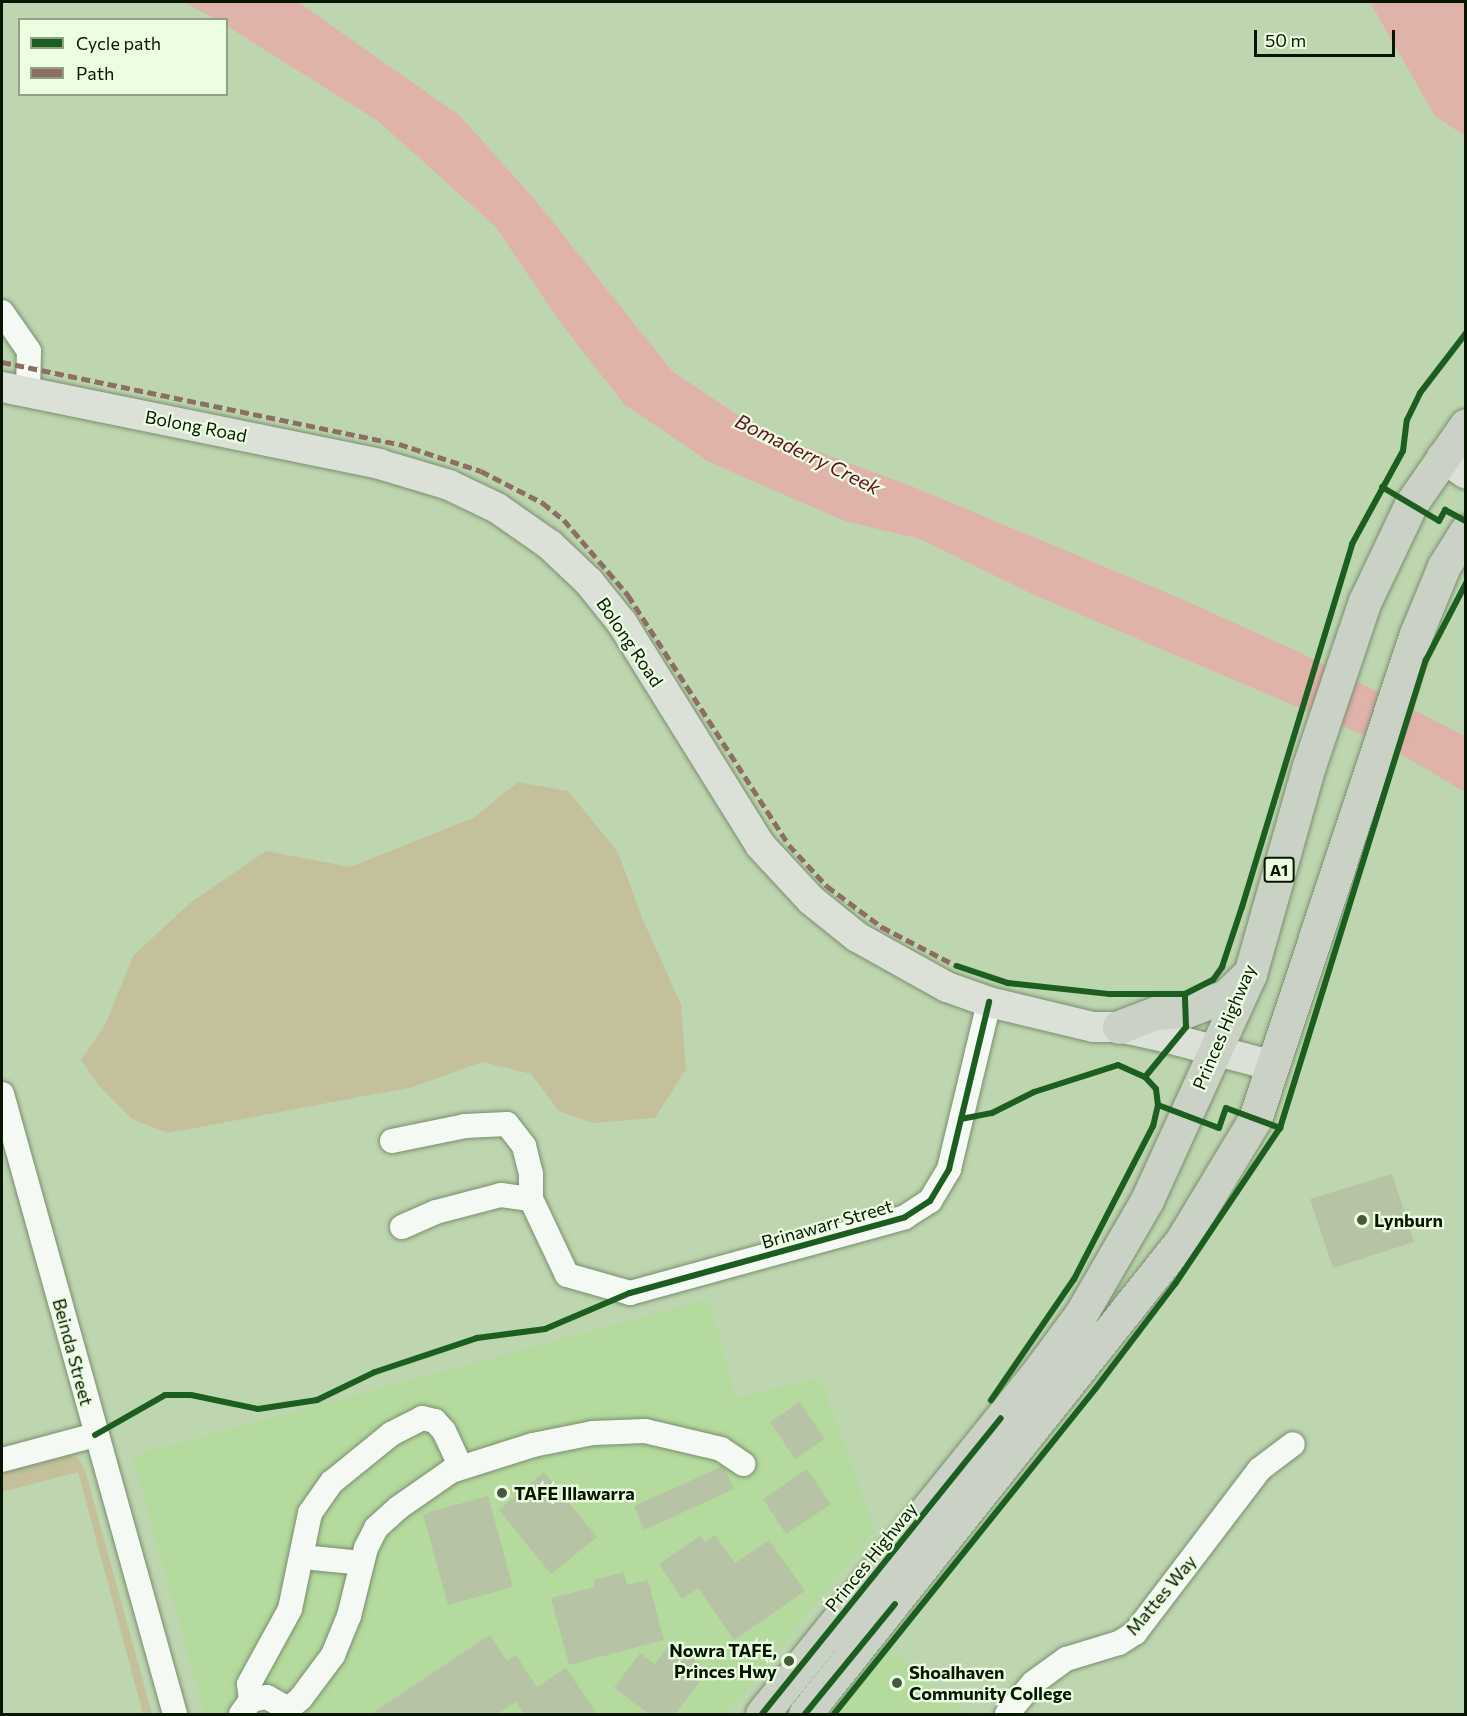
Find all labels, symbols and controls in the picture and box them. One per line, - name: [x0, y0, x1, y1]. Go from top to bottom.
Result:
- legend: [18, 18, 228, 96]
- scale bar: [1257, 18, 1398, 56]
- text: 50 m: [1265, 29, 1306, 51]
- text: Cycle path: [76, 32, 161, 54]
- text: Path: [76, 62, 114, 84]
- street label: Bolong Road: [143, 406, 249, 446]
- water label: Bomaderry Creek: [732, 409, 884, 499]
- street label: Bolong Road: [592, 593, 668, 691]
- road number: A1: [1262, 857, 1296, 883]
- street label: Princes Highway: [1188, 961, 1260, 1093]
- street label: Brinawarr Street: [759, 1195, 895, 1253]
- place label: Lynburn: [1374, 1209, 1443, 1231]
- marker: Lynburn: [1355, 1213, 1369, 1227]
- street label: Beinda Street: [48, 1296, 98, 1408]
- place label: TAFE Illawarra: [514, 1482, 635, 1504]
- marker: TAFE Illawarra: [495, 1486, 509, 1500]
- street label: Princes Highway: [820, 1498, 922, 1616]
- street label: Mattes Way: [1121, 1550, 1201, 1640]
- place label: Nowra TAFE, Princes Hwy: [669, 1640, 777, 1682]
- marker: Nowra TAFE, Princes Hwy: [782, 1654, 796, 1668]
- place label: Shoalhaven Community College: [909, 1662, 1072, 1704]
- marker: Shoalhaven Community College: [890, 1676, 904, 1690]

